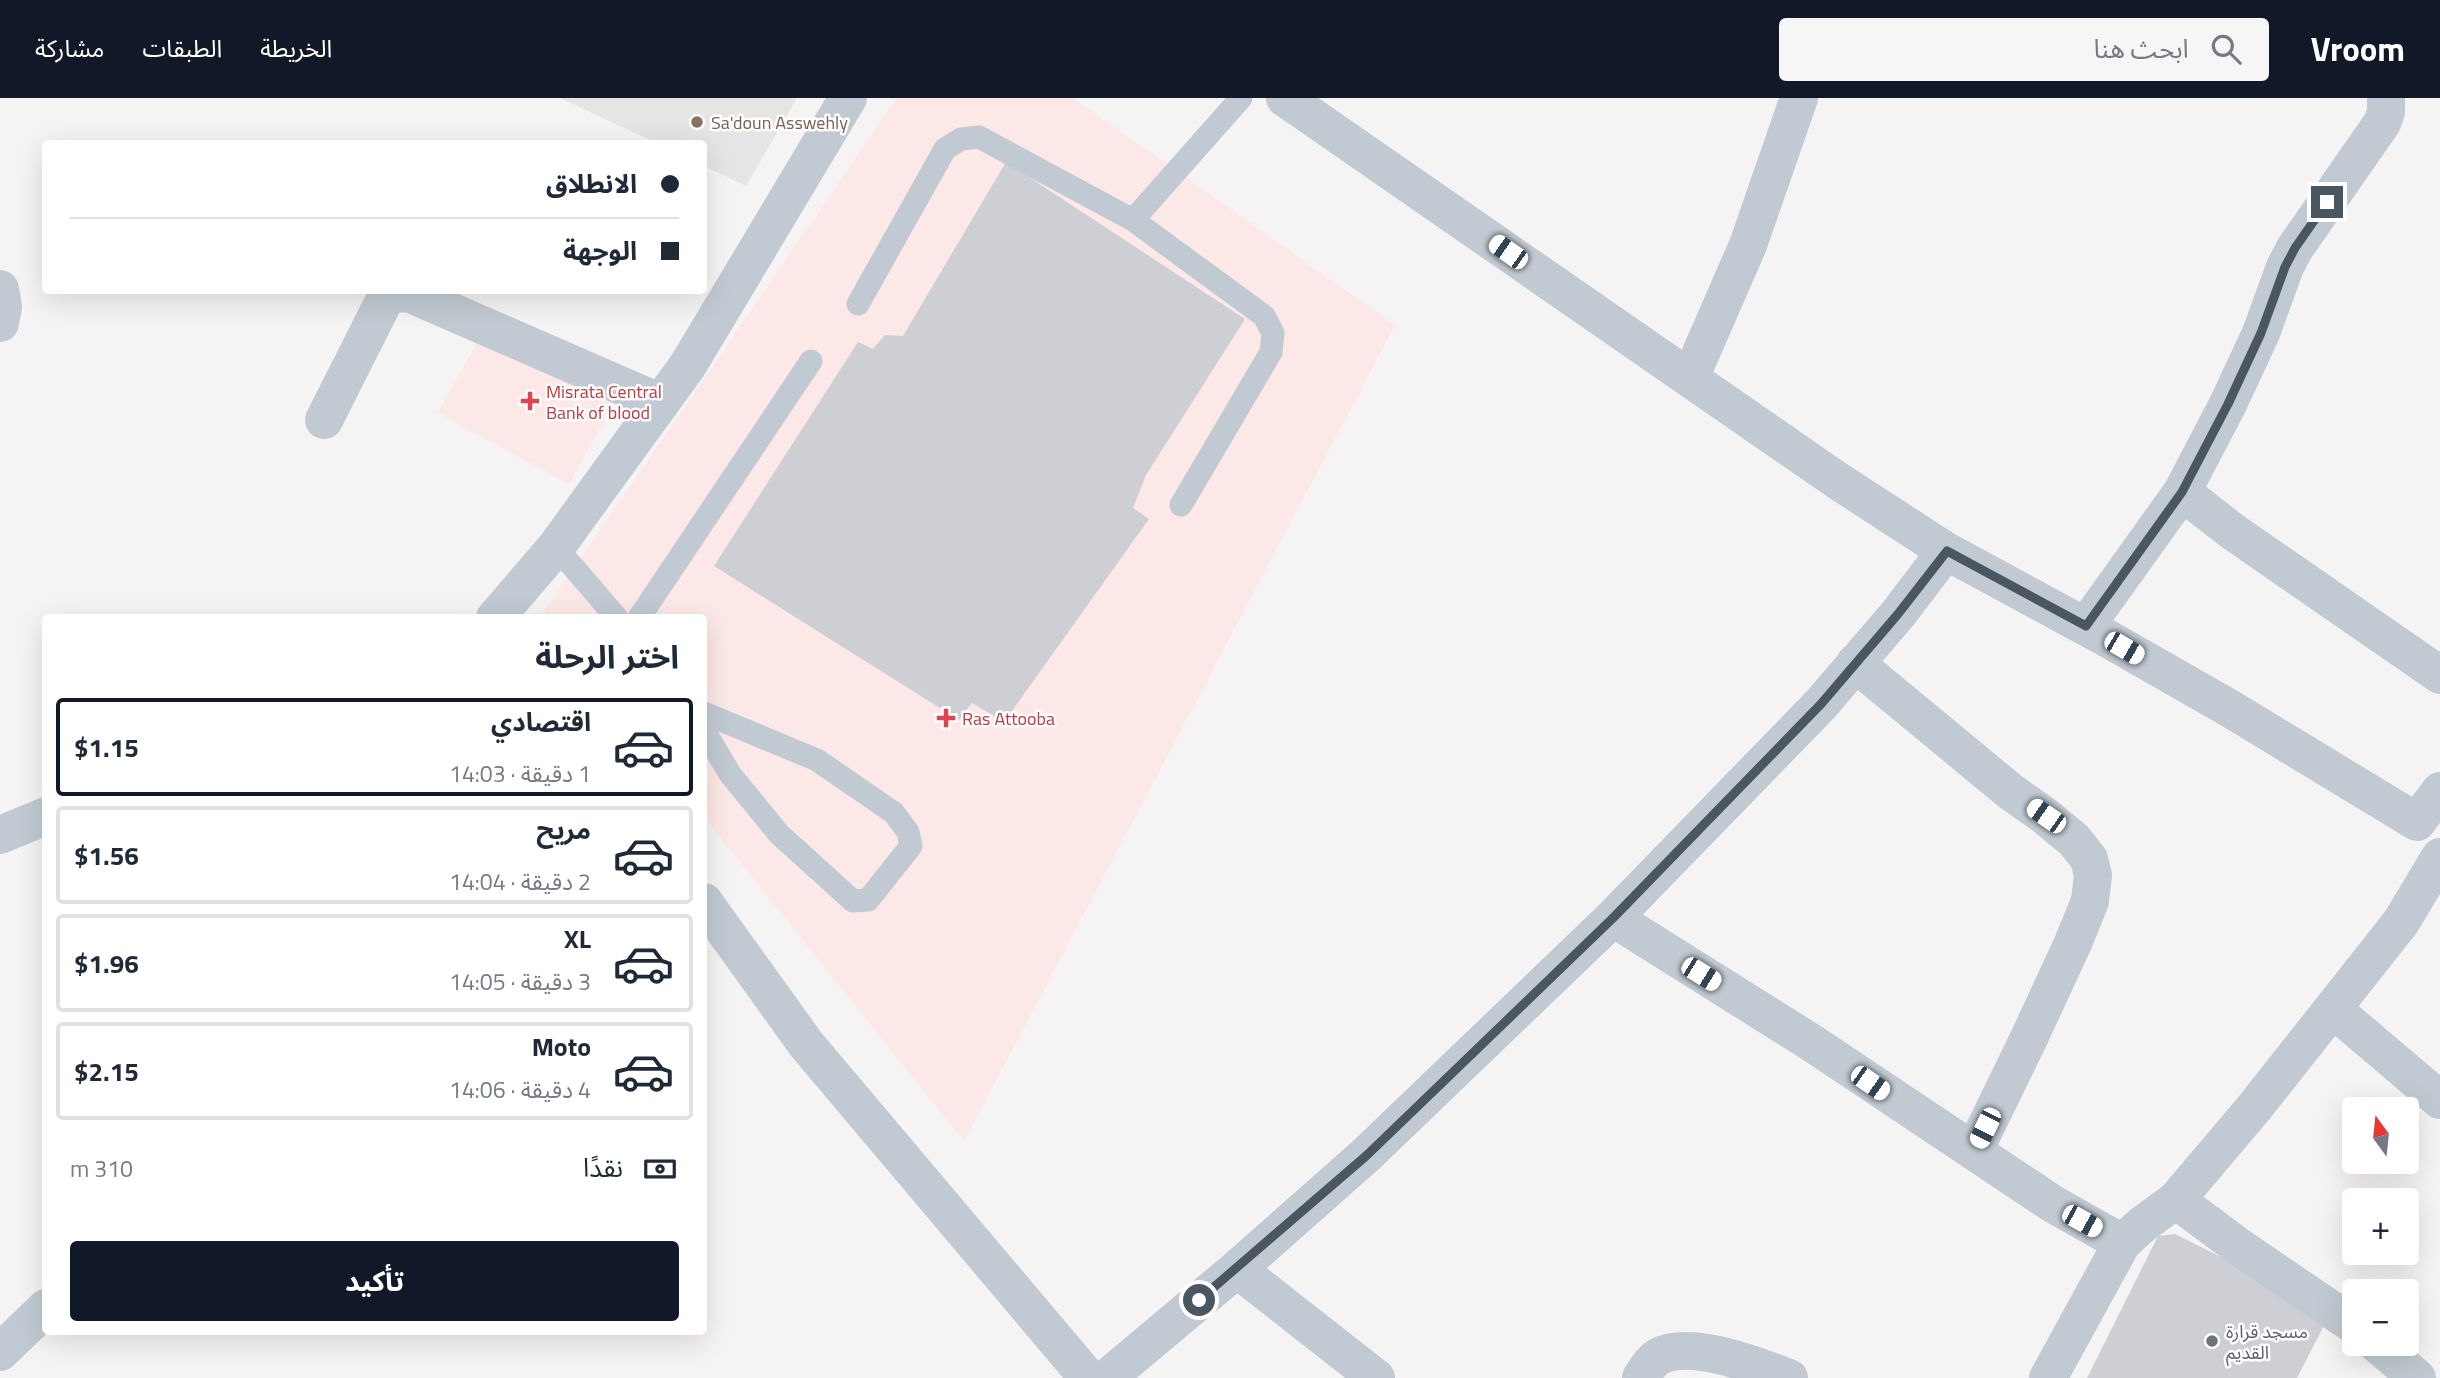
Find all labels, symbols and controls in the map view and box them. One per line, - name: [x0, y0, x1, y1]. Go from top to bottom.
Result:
- search box: [1779, 18, 2269, 81]
- text: Vroom: [2311, 24, 2405, 74]
- text: ابحث هنا: [2093, 29, 2189, 68]
- text: مشاركة: [35, 30, 104, 66]
- text: الطبقات: [142, 30, 222, 66]
- text: الخريطة: [260, 30, 332, 66]
- icon: search: [2207, 30, 2245, 68]
- place label: Sa'doun Asswehly: [711, 109, 848, 136]
- marker: Sa'doun Asswehly: [689, 114, 705, 130]
- text: الانطلاق: [546, 164, 637, 203]
- route end: [2311, 186, 2343, 218]
- text: الوجهة: [563, 231, 637, 270]
- car: [1485, 231, 1532, 273]
- place label: Misrata Central Bank of blood: [546, 378, 662, 426]
- marker: Misrata Central Bank of blood: [520, 391, 540, 411]
- car: [2101, 628, 2148, 668]
- text: اختر الرحلة: [535, 632, 679, 680]
- text: اقتصادي: [491, 702, 591, 741]
- place label: Ras Attooba: [962, 705, 1055, 732]
- marker: Ras Attooba: [936, 708, 956, 728]
- icon: car: [612, 716, 675, 779]
- text: $1.15: [74, 728, 139, 767]
- text: 1 دقيقة · 14:03: [449, 756, 591, 791]
- car: [2023, 795, 2070, 837]
- text: مريح: [536, 810, 591, 849]
- icon: car: [612, 824, 675, 887]
- text: $1.56: [74, 836, 139, 875]
- text: 2 دقيقة · 14:04: [449, 864, 591, 899]
- text: XL: [564, 919, 591, 958]
- icon: car: [612, 932, 675, 995]
- text: $1.96: [74, 944, 139, 983]
- car: [1678, 954, 1725, 994]
- text: 3 دقيقة · 14:05: [449, 964, 591, 999]
- text: Moto: [532, 1027, 591, 1066]
- icon: car: [612, 1040, 675, 1103]
- text: $2.15: [74, 1052, 139, 1091]
- car: [1847, 1062, 1894, 1104]
- text: 4 دقيقة · 14:06: [449, 1072, 591, 1107]
- north arrow: [2342, 1097, 2418, 1174]
- map controls: [2342, 1097, 2419, 1356]
- car: [1967, 1105, 2004, 1151]
- text: نقدًا: [583, 1148, 623, 1187]
- icon: cash: [641, 1150, 679, 1188]
- text: 310 m: [70, 1151, 133, 1186]
- button: +: [2342, 1188, 2419, 1265]
- car: [2059, 1202, 2106, 1240]
- button: تأكيد: [70, 1241, 679, 1321]
- button: −: [2342, 1279, 2419, 1356]
- route start: [1183, 1284, 1215, 1316]
- place label: مسجد قرارة القديم: [2226, 1318, 2308, 1366]
- marker: مسجد قرارة القديم: [2204, 1333, 2220, 1349]

